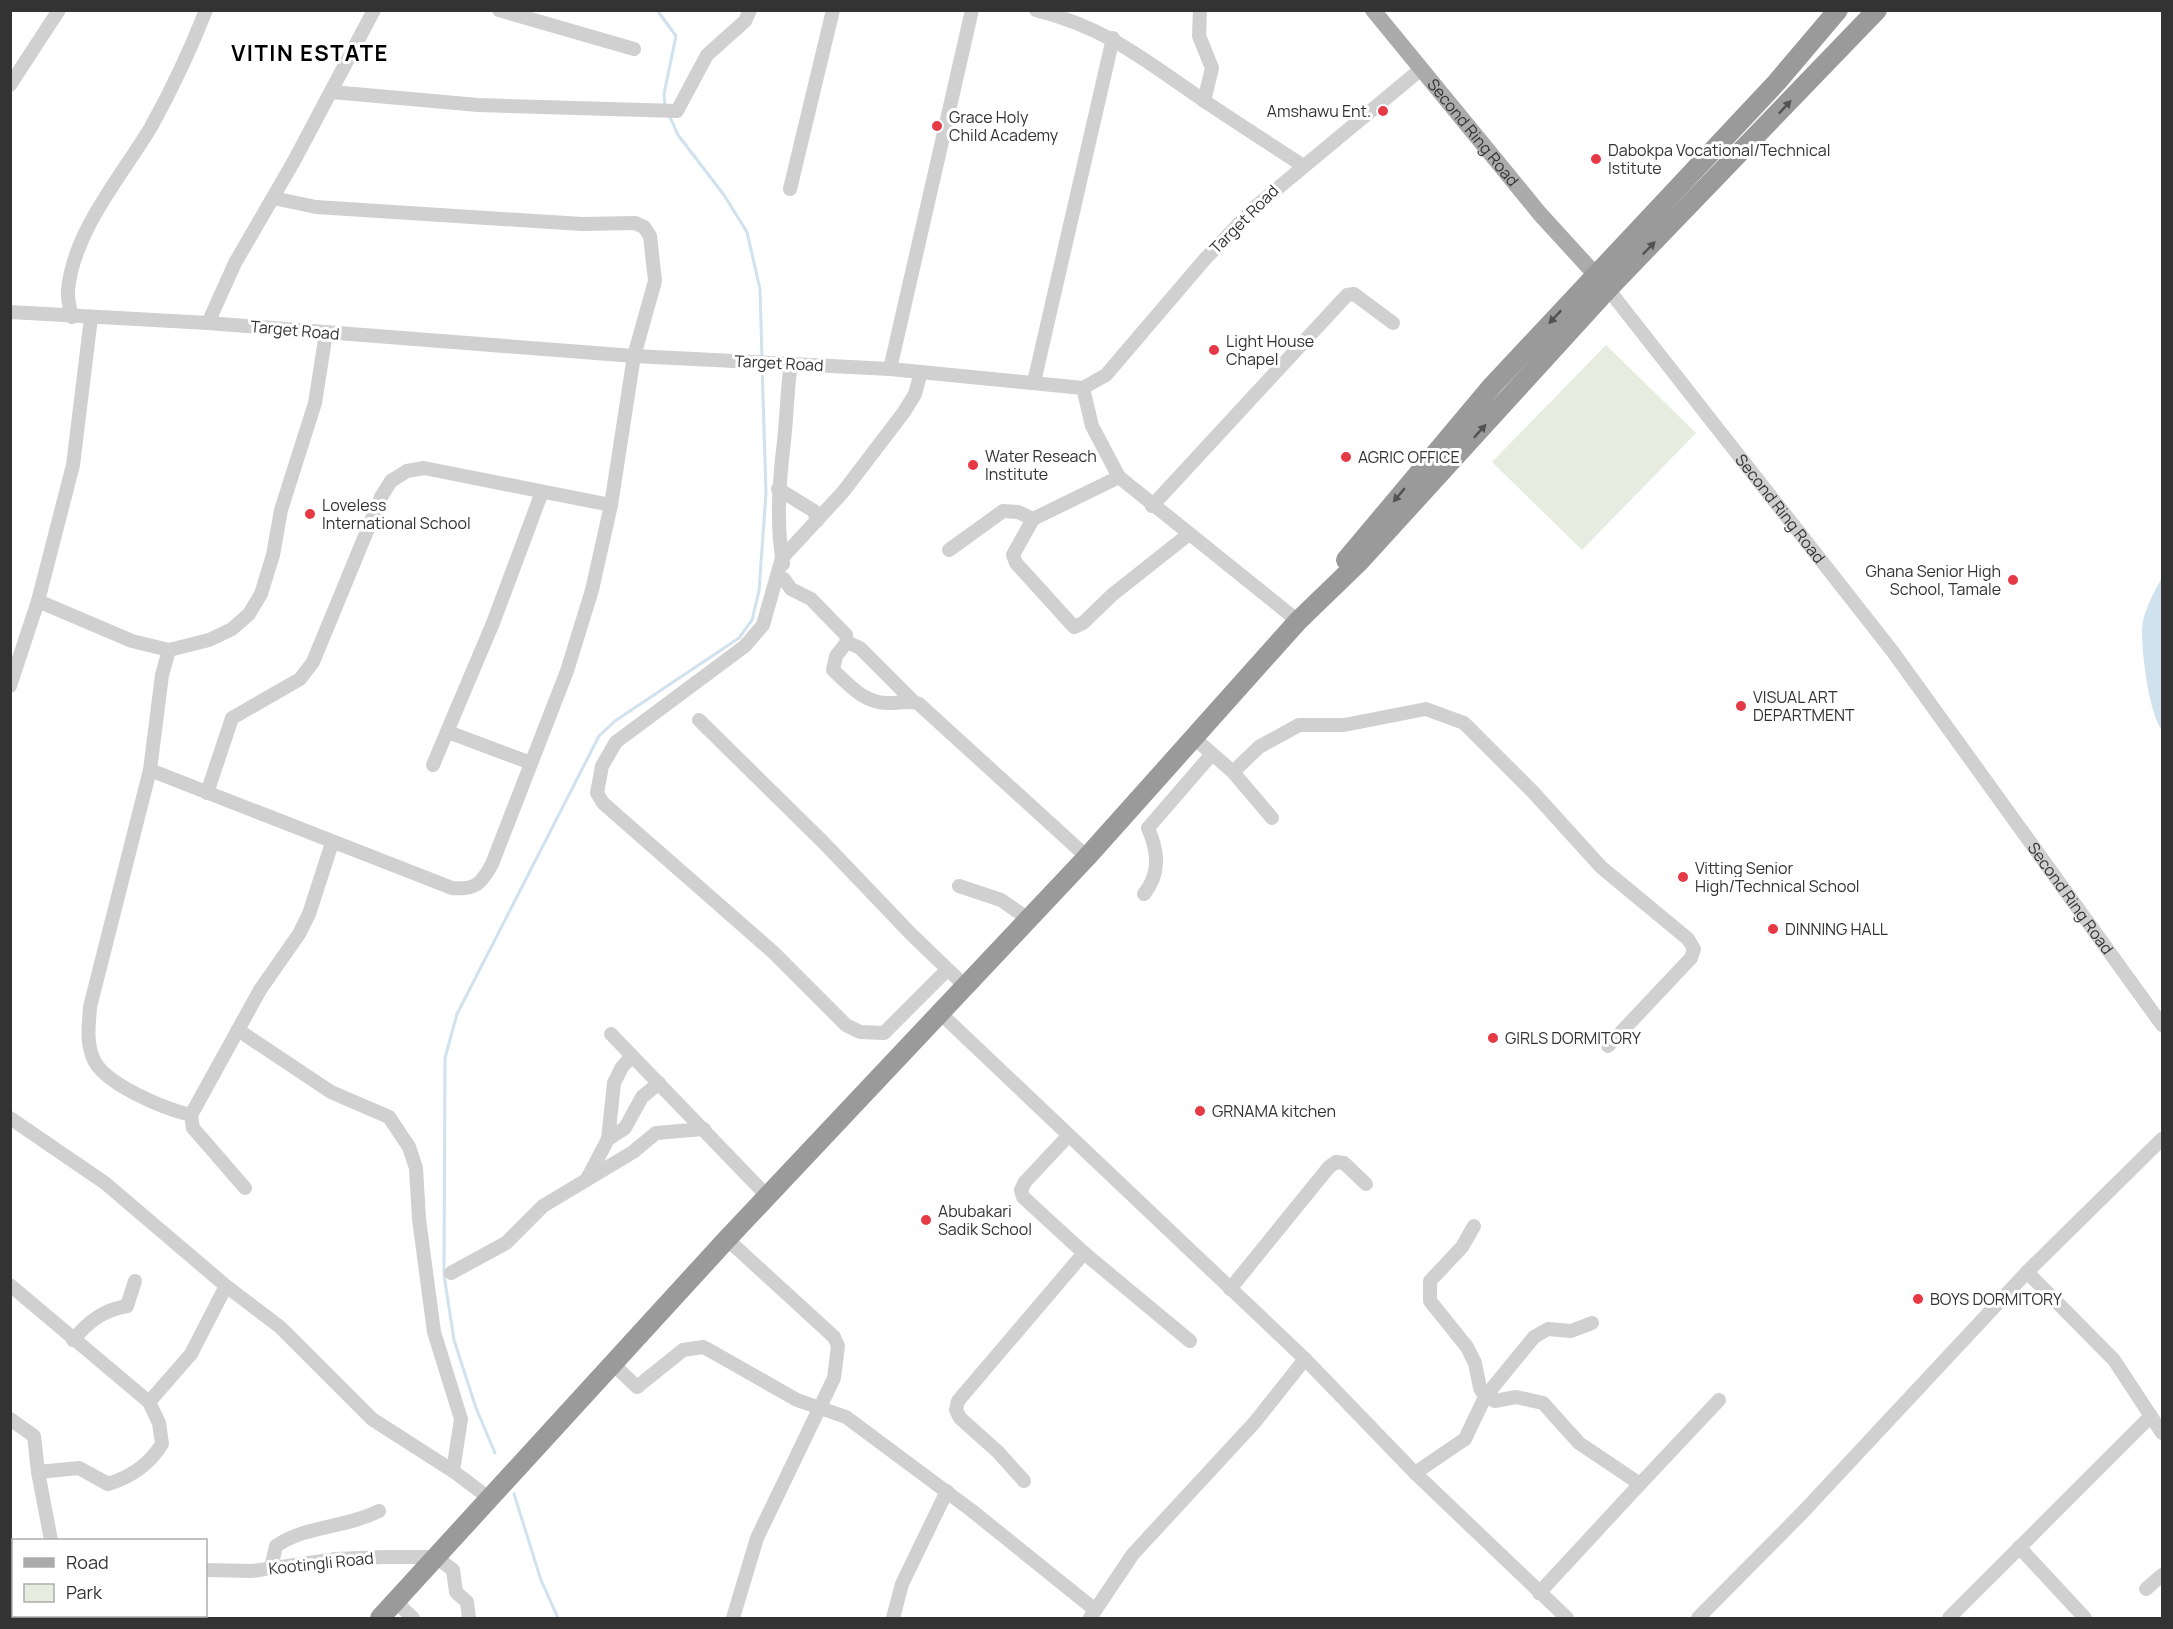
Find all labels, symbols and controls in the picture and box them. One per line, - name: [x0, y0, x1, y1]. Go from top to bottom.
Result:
- district label: VITIN ESTATE: [231, 38, 389, 68]
- street label: Second Ring Road: [1422, 74, 1524, 191]
- place label: Amshawu Ent.: [1267, 100, 1371, 122]
- one-way arrow: [1777, 101, 1791, 115]
- marker: Amshawu Ent.: [1376, 104, 1390, 118]
- place label: Grace Holy Child Academy: [949, 106, 1059, 146]
- marker: Grace Holy Child Academy: [930, 119, 944, 133]
- place label: Dabokpa Vocational/Technical Istitute: [1608, 139, 1831, 179]
- marker: Dabokpa Vocational/Technical Istitute: [1589, 152, 1603, 166]
- street label: Target Road: [1205, 180, 1283, 258]
- one-way arrow: [1642, 241, 1656, 255]
- one-way arrow: [1548, 309, 1562, 324]
- street label: Target Road: [250, 315, 340, 345]
- place label: Light House Chapel: [1226, 330, 1314, 370]
- marker: Light House Chapel: [1207, 343, 1221, 357]
- street label: Target Road: [734, 350, 824, 376]
- one-way arrow: [1473, 424, 1486, 439]
- place label: Water Reseach Institute: [985, 445, 1097, 485]
- place label: AGRIC OFFICE: [1358, 446, 1460, 468]
- street label: Second Ring Road: [1730, 449, 1830, 568]
- marker: AGRIC OFFICE: [1339, 450, 1353, 464]
- marker: Water Reseach Institute: [966, 458, 980, 472]
- one-way arrow: [1392, 487, 1405, 503]
- place label: Loveless International School: [322, 494, 471, 534]
- marker: Loveless International School: [303, 507, 317, 521]
- place label: Ghana Senior High School, Tamale: [1865, 560, 2001, 600]
- marker: Ghana Senior High School, Tamale: [2006, 573, 2020, 587]
- place label: VISUAL ART DEPARTMENT: [1753, 686, 1855, 726]
- marker: VISUAL ART DEPARTMENT: [1734, 699, 1748, 713]
- street label: Second Ring Road: [2023, 838, 2118, 959]
- place label: Vitting Senior High/Technical School: [1695, 857, 1860, 897]
- marker: Vitting Senior High/Technical School: [1676, 870, 1690, 884]
- place label: DINNING HALL: [1785, 918, 1888, 940]
- marker: DINNING HALL: [1766, 922, 1780, 936]
- place label: GIRLS DORMITORY: [1505, 1027, 1641, 1049]
- marker: GIRLS DORMITORY: [1486, 1031, 1500, 1045]
- place label: GRNAMA kitchen: [1212, 1100, 1336, 1122]
- marker: GRNAMA kitchen: [1193, 1104, 1207, 1118]
- place label: Abubakari Sadik School: [938, 1200, 1032, 1240]
- marker: Abubakari Sadik School: [919, 1213, 933, 1227]
- place label: BOYS DORMITORY: [1930, 1288, 2062, 1310]
- marker: BOYS DORMITORY: [1911, 1292, 1925, 1306]
- legend: [12, 1539, 207, 1617]
- street label: Kootingli Road: [267, 1547, 375, 1579]
- text: Road: [66, 1550, 109, 1574]
- text: Park: [66, 1580, 103, 1604]

